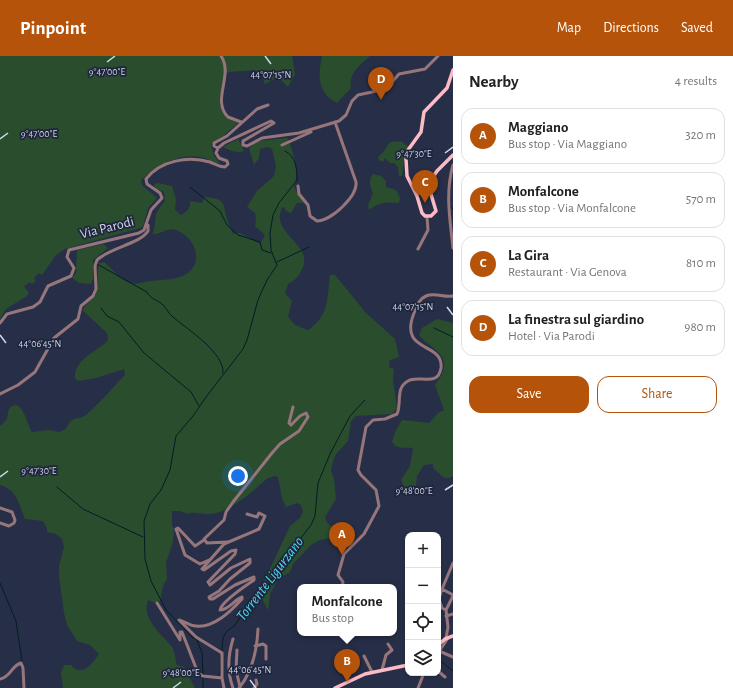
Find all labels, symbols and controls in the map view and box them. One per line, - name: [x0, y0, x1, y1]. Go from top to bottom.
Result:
- text: Pinpoint: [20, 19, 86, 38]
- text: Map: [557, 21, 581, 35]
- text: Directions: [603, 21, 659, 35]
- text: Saved: [681, 21, 713, 35]
- text: 9°47'00"E: [89, 67, 125, 77]
- pin: D: [368, 67, 394, 100]
- text: 44°07'15"N: [251, 70, 291, 80]
- text: Nearby: [469, 73, 519, 90]
- text: 4 results: [675, 75, 717, 88]
- text: Maggiano: [508, 120, 568, 135]
- text: 9°47'00"E: [21, 129, 57, 139]
- text: A: [479, 129, 487, 142]
- text: 320 m: [685, 129, 716, 142]
- text: Bus stop · Via Maggiano: [508, 138, 627, 151]
- text: 9°47'30"E: [396, 149, 432, 159]
- pin: C: [412, 170, 438, 203]
- text: Monfalcone: [508, 184, 579, 199]
- text: B: [479, 193, 487, 206]
- text: 570 m: [686, 193, 716, 206]
- text: Bus stop · Via Monfalcone: [508, 202, 636, 215]
- street label: Via Parodi: [78, 215, 136, 241]
- text: La Gira: [508, 248, 549, 263]
- text: C: [480, 257, 486, 270]
- text: 810 m: [686, 257, 716, 270]
- text: Restaurant · Via Genova: [508, 266, 627, 279]
- text: 44°07'15"N: [393, 302, 433, 312]
- text: La finestra sul giardino: [508, 312, 644, 327]
- text: D: [479, 321, 487, 334]
- text: 980 m: [684, 321, 716, 334]
- text: Hotel · Via Parodi: [508, 330, 595, 343]
- text: 44°06'45"N: [19, 339, 61, 349]
- button: Save: [469, 376, 589, 413]
- button: Share: [597, 376, 717, 413]
- text: 9°47'30"E: [21, 466, 57, 476]
- your location: [228, 466, 248, 486]
- text: 9°48'00"E: [395, 486, 433, 496]
- pin: A: [329, 522, 355, 555]
- map controls: [405, 532, 441, 676]
- button: +: [405, 532, 441, 568]
- water label: Torrente Ligurzano: [234, 534, 306, 624]
- button: −: [405, 568, 441, 604]
- popup: [297, 584, 397, 636]
- text: Monfalcone: [312, 594, 382, 609]
- button: locate: [405, 604, 441, 640]
- text: Bus stop: [312, 612, 354, 625]
- button: layers: [405, 640, 441, 676]
- pin: B: [334, 649, 360, 682]
- text: 44°06'45"N: [229, 665, 271, 675]
- text: 9°48'00"E: [162, 668, 200, 678]

